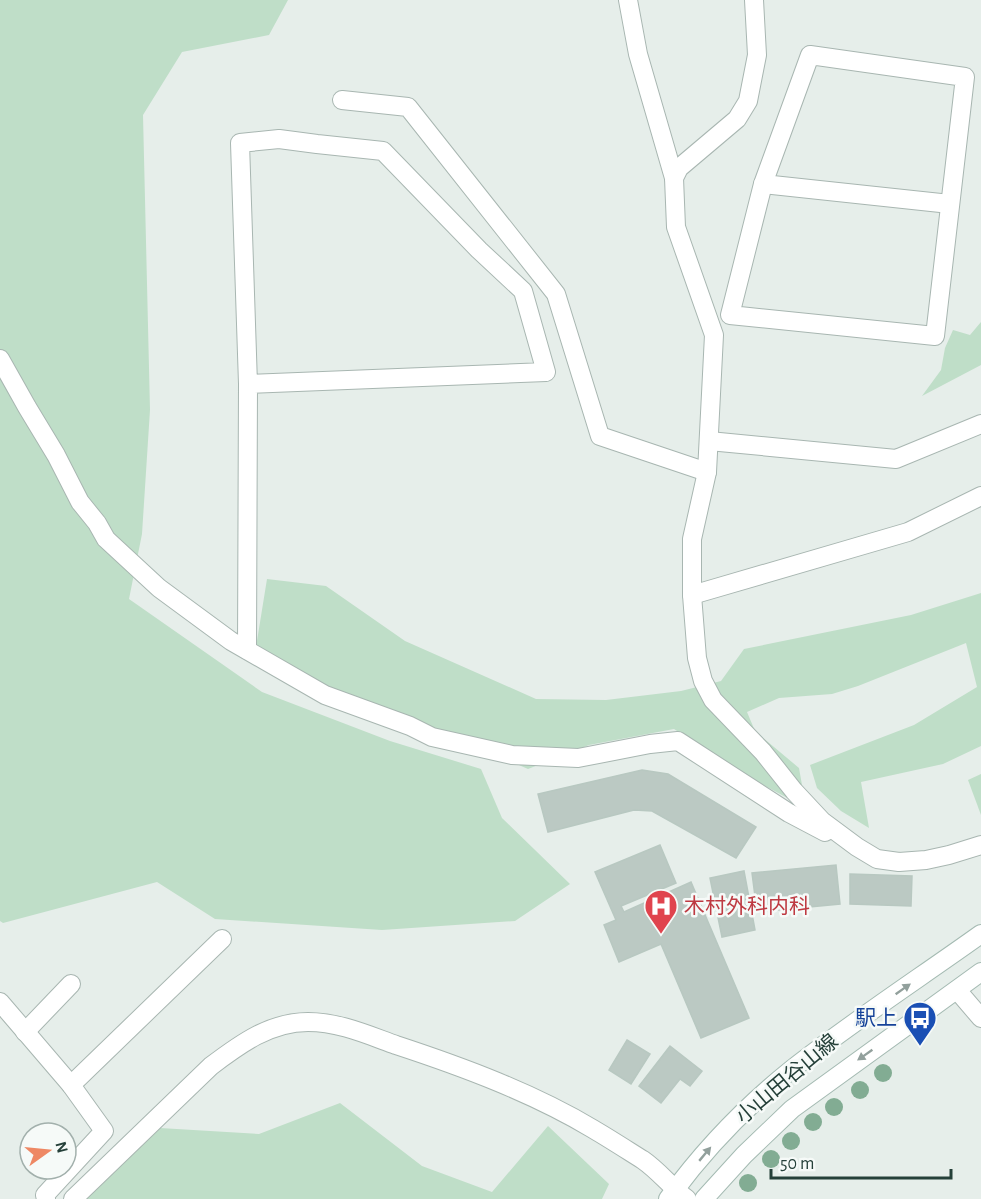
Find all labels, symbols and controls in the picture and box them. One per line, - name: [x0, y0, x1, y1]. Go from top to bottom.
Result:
- hospital icon: 木村外科内科: [643, 888, 679, 935]
- place label: 木村外科内科: [684, 895, 810, 917]
- one-way arrow: [894, 983, 910, 995]
- bus stop icon: 駅上: [902, 1000, 938, 1047]
- place label: 駅上: [855, 1007, 897, 1029]
- street label: 小山田谷山線: [731, 1030, 842, 1128]
- one-way arrow: [858, 1049, 874, 1061]
- north arrow: [18, 1121, 78, 1181]
- text: N: [52, 1140, 71, 1155]
- scale bar: [771, 1142, 951, 1180]
- one-way arrow: [698, 1146, 711, 1161]
- text: 50 m: [780, 1155, 814, 1173]

